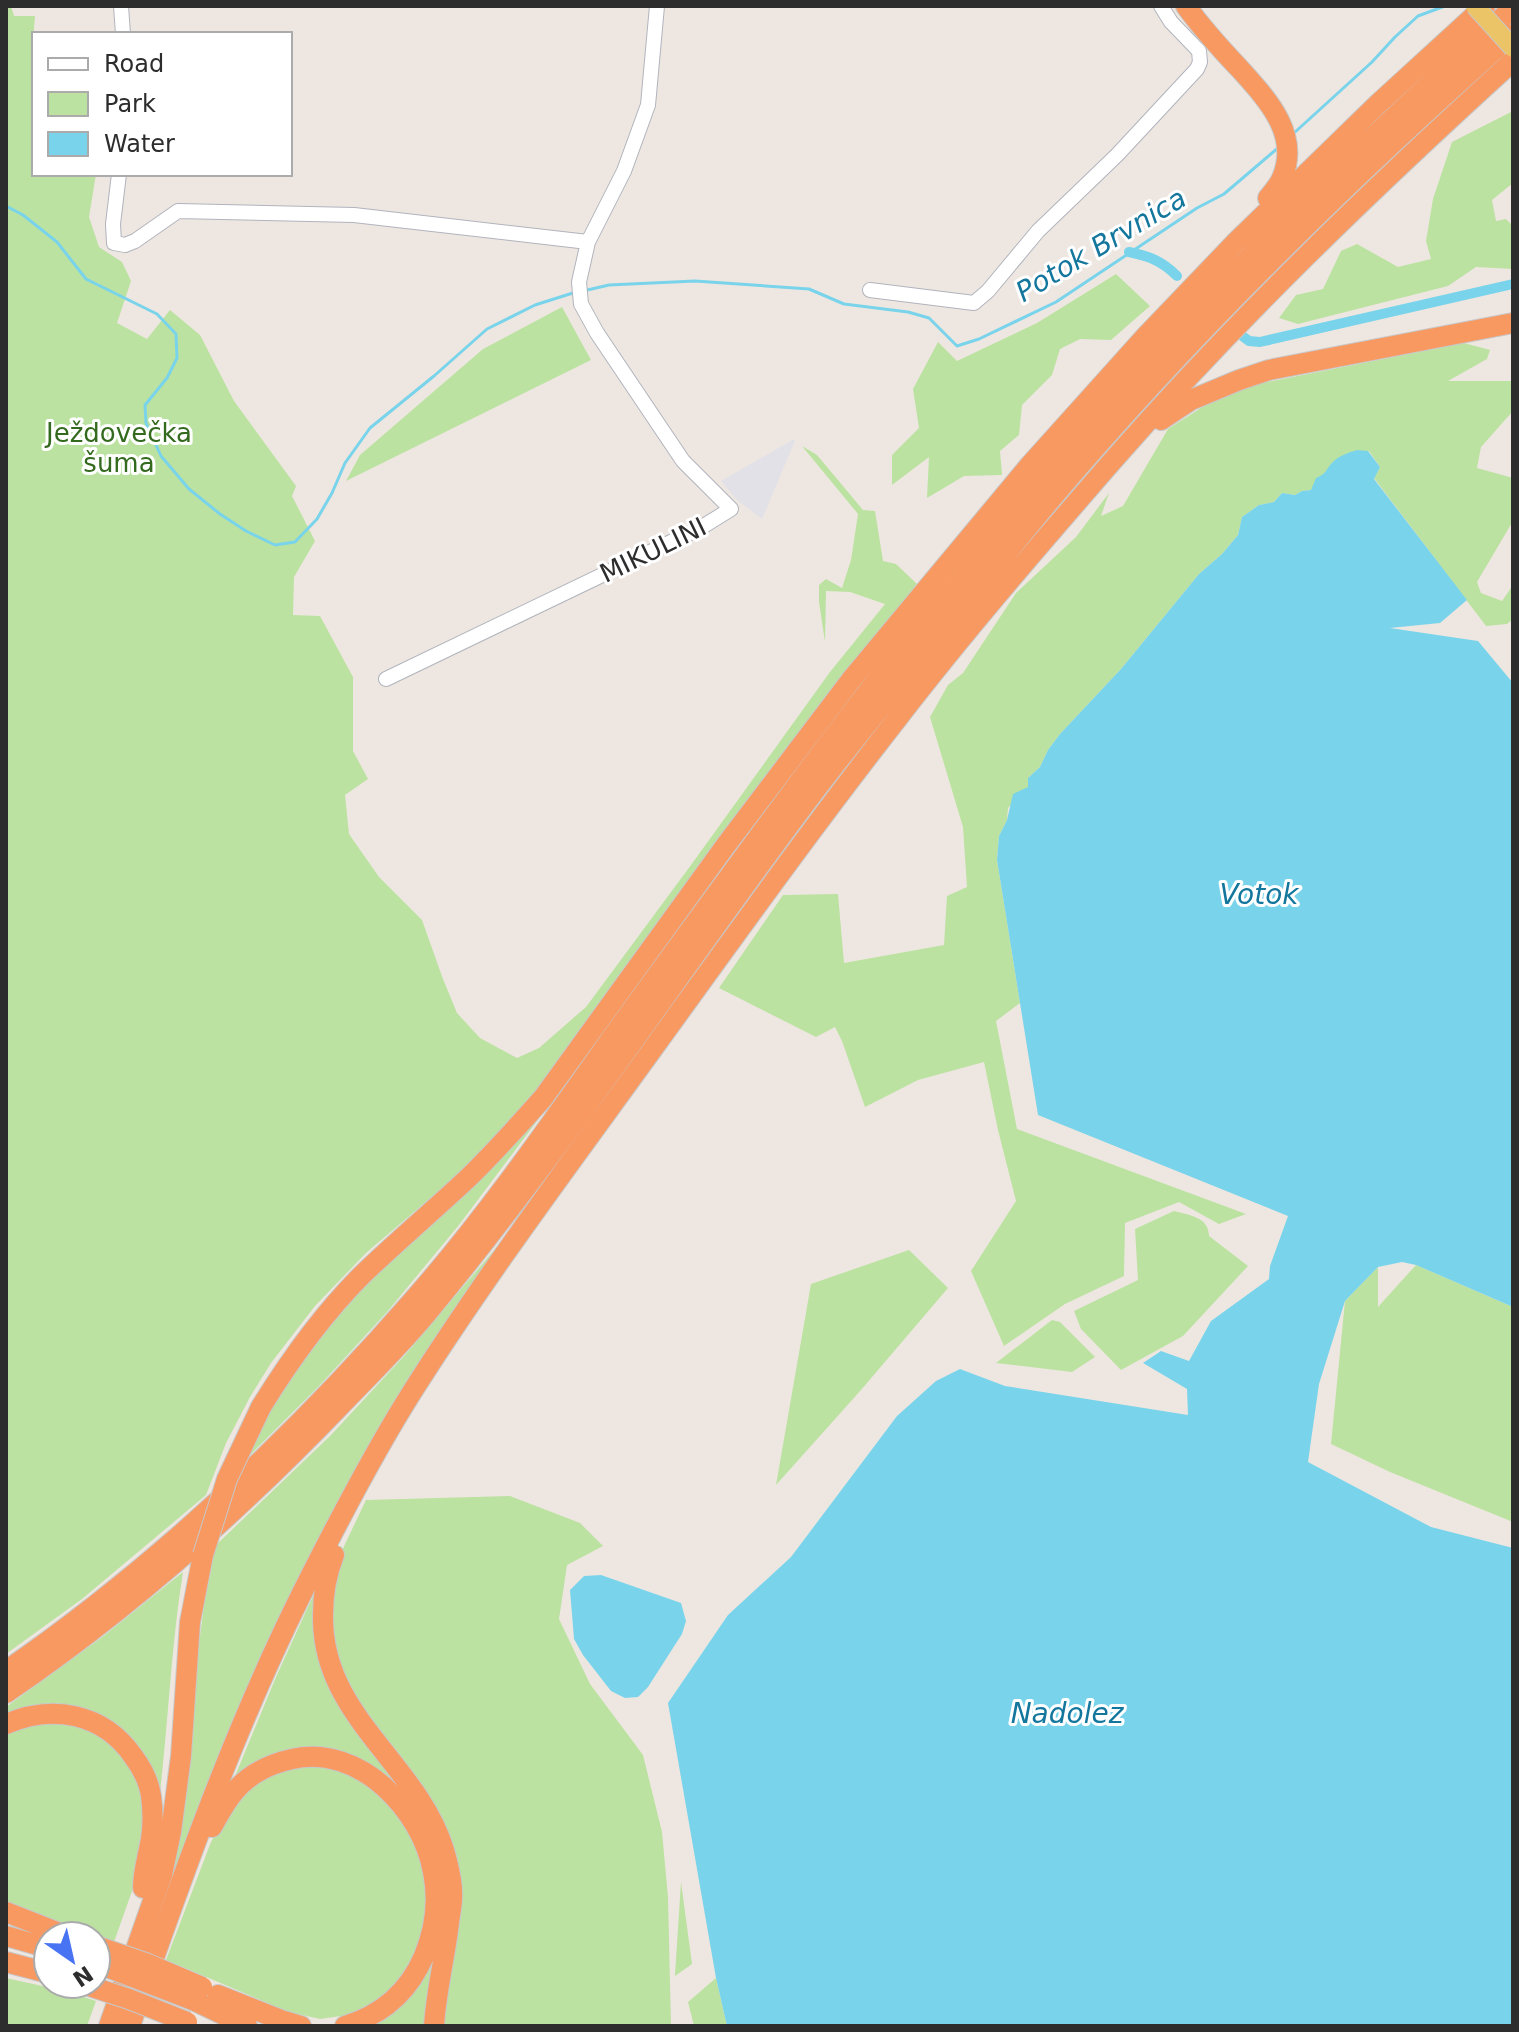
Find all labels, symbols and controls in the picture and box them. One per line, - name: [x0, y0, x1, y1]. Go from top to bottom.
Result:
- legend: [32, 32, 292, 176]
- text: Road: [104, 50, 164, 78]
- text: Park: [104, 90, 156, 118]
- text: Water: [104, 130, 175, 158]
- water label: Potok Brvnica: [1010, 181, 1192, 309]
- park label: Ježdovečka šuma: [44, 418, 192, 478]
- street label: MIKULINI: [595, 511, 711, 589]
- water label: Votok: [1220, 878, 1300, 911]
- water label: Nadolez: [1011, 1697, 1125, 1730]
- north arrow: [32, 1920, 112, 2000]
- text: N: [68, 1961, 98, 1992]

